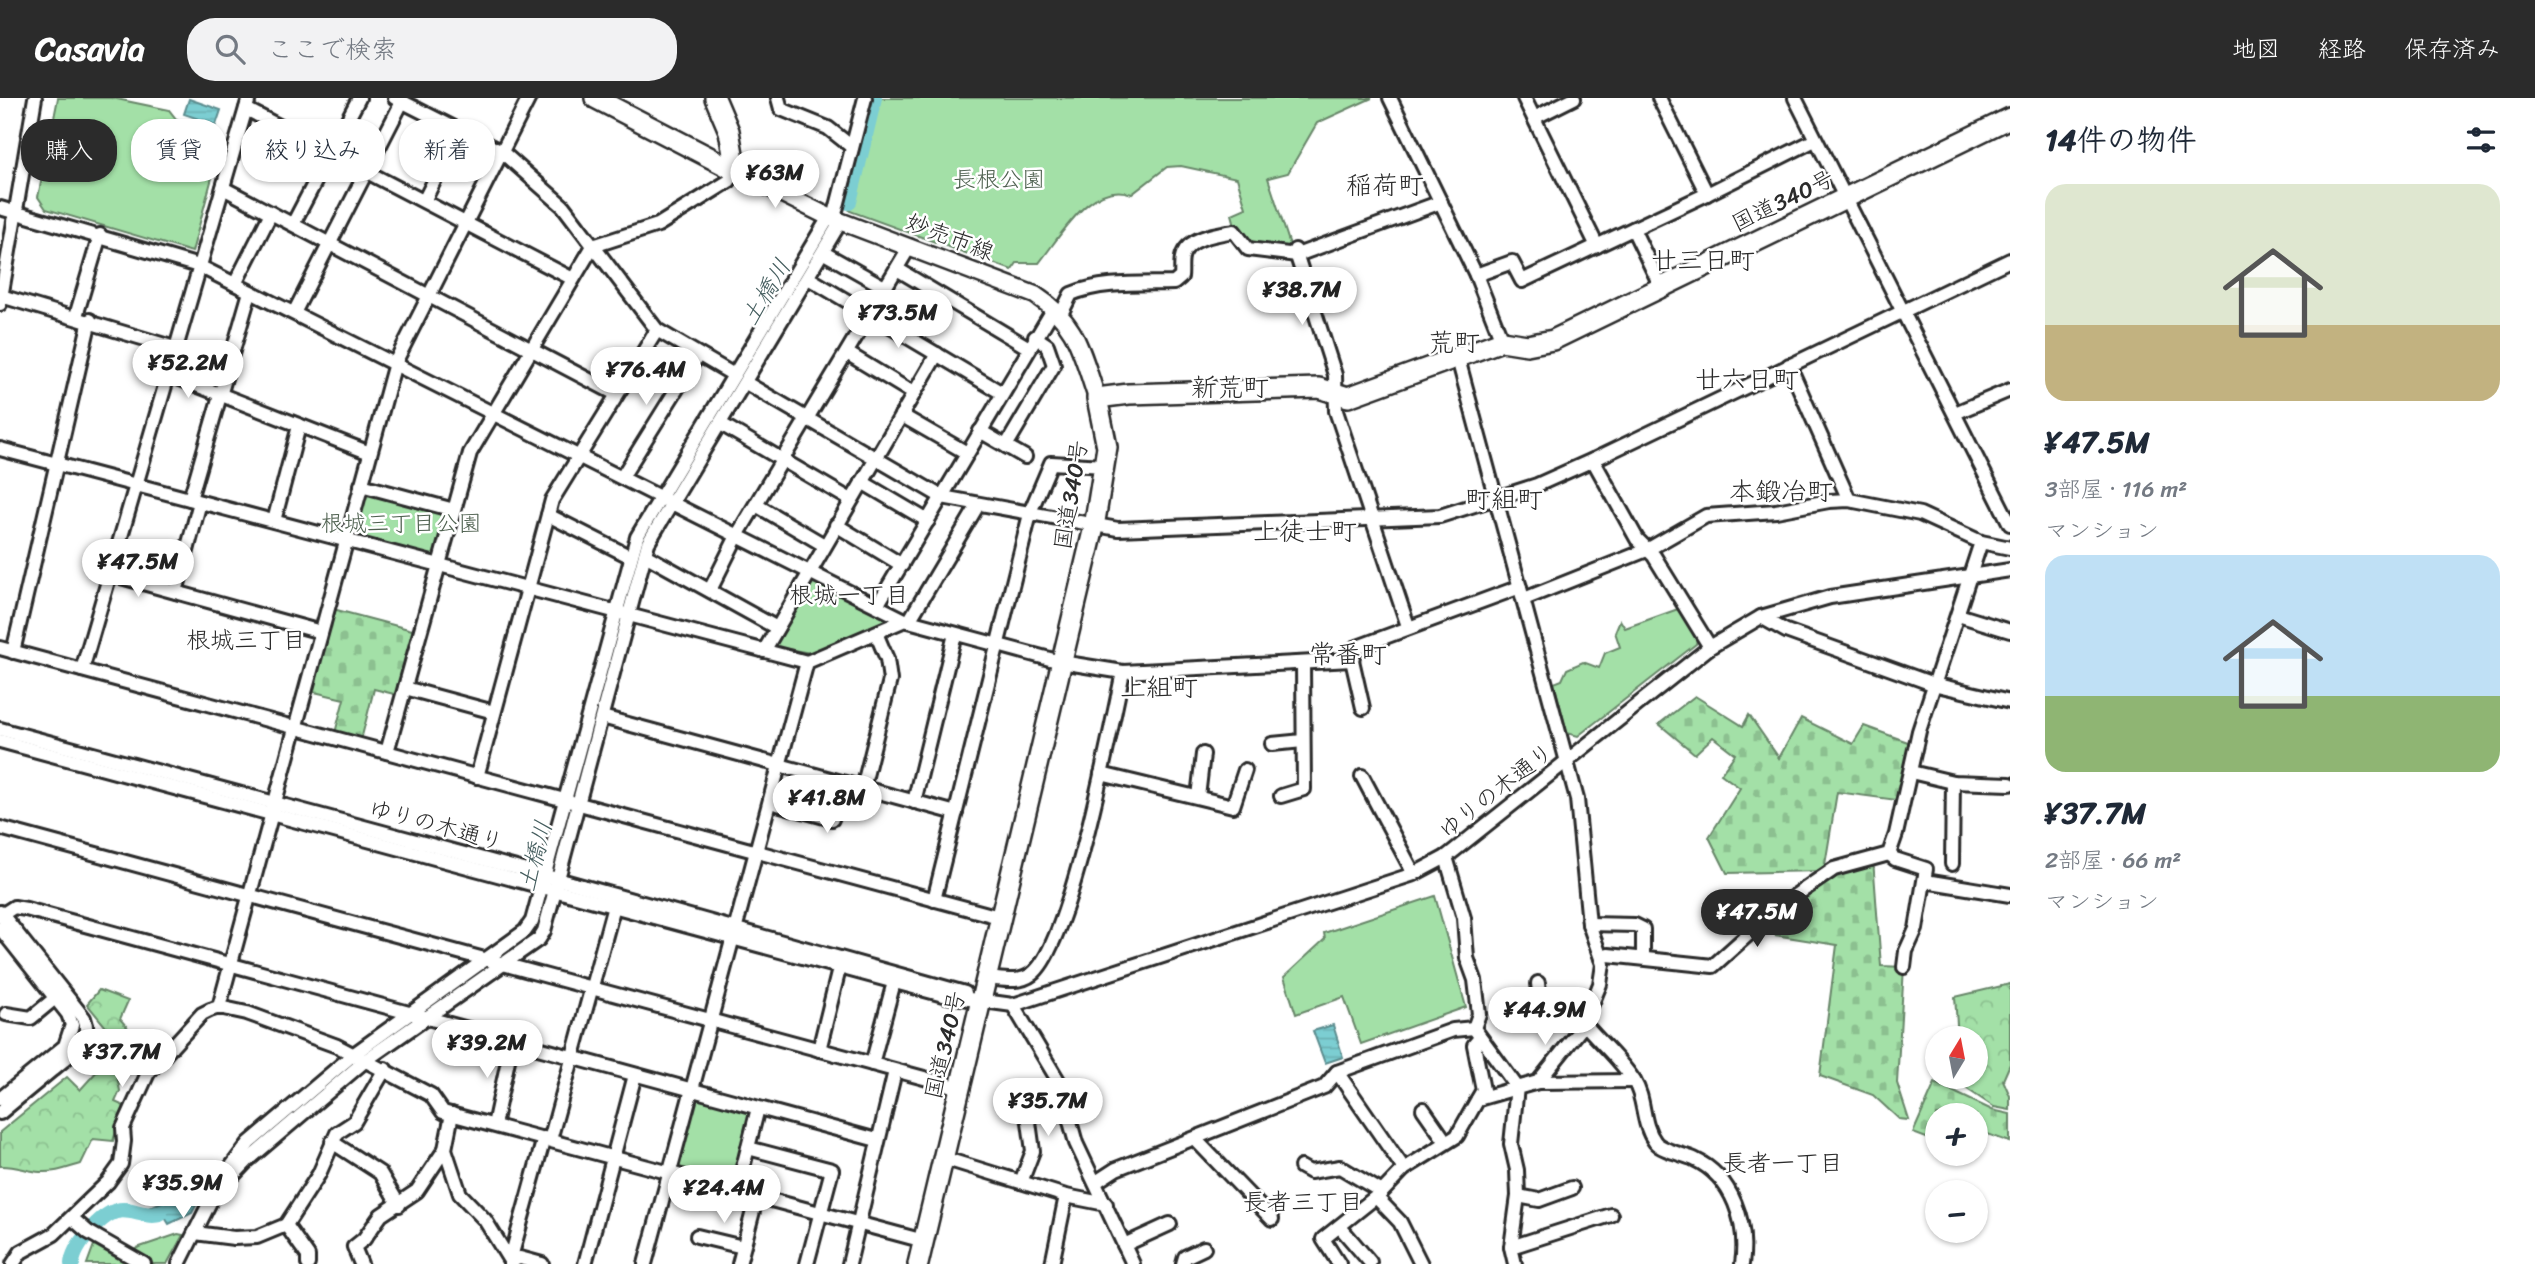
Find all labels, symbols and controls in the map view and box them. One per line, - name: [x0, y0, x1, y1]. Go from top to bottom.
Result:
- search box: [187, 18, 677, 81]
- text: Casavia: [35, 20, 145, 78]
- text: ここで検索: [267, 26, 397, 72]
- text: 地図: [2232, 28, 2280, 70]
- text: 経路: [2318, 28, 2366, 70]
- text: 保存済み: [2404, 28, 2500, 70]
- icon: search: [211, 30, 249, 68]
- text: 14件の物件: [2045, 113, 2197, 167]
- chip: 購入: [21, 119, 117, 182]
- chip: 賃貸: [131, 119, 227, 182]
- chip: 絞り込み: [241, 119, 385, 182]
- chip: 新着: [399, 119, 495, 182]
- icon: filters: [2462, 121, 2500, 159]
- pin: ¥63M: [734, 150, 816, 210]
- text: ¥63M: [746, 152, 804, 193]
- street label: 国道340号: [1724, 158, 1842, 244]
- park label: 長根公園: [953, 159, 1045, 200]
- district label: 稲荷町: [1346, 162, 1424, 208]
- street label: 妙売市線: [900, 201, 1000, 273]
- icon: home: [2210, 230, 2336, 356]
- district label: 廿三日町: [1651, 237, 1755, 283]
- water label: 土橋川: [729, 250, 803, 334]
- pin: ¥38.7M: [1245, 268, 1359, 327]
- text: ¥38.7M: [1263, 269, 1341, 310]
- pin: ¥73.5M: [841, 290, 955, 350]
- text: ¥73.5M: [859, 292, 937, 333]
- district label: 荒町: [1428, 319, 1480, 365]
- pin: ¥52.2M: [131, 341, 245, 400]
- text: ¥52.2M: [148, 342, 228, 383]
- pin: ¥76.4M: [589, 348, 703, 407]
- text: ¥76.4M: [606, 349, 686, 390]
- district label: 廿六日町: [1695, 356, 1799, 402]
- district label: 新荒町: [1191, 364, 1269, 410]
- text: ¥47.5M: [2045, 415, 2149, 469]
- street label: 国道340号: [1042, 437, 1100, 553]
- district label: 本鍛冶町: [1729, 468, 1833, 514]
- text: 3部屋 · 116 m²: [2045, 469, 2187, 510]
- district label: 町組町: [1465, 476, 1543, 522]
- park label: 根城三丁目公園: [321, 503, 482, 544]
- district label: 上徒士町: [1253, 508, 1357, 554]
- text: マンション: [2045, 510, 2159, 551]
- pin: ¥47.5M: [81, 540, 195, 599]
- text: ¥47.5M: [98, 541, 178, 582]
- district label: 根城一丁目: [789, 574, 909, 616]
- icon: home: [2210, 601, 2336, 727]
- district label: 根城三丁目: [186, 619, 306, 661]
- district label: 常番町: [1309, 631, 1387, 677]
- district label: 上組町: [1120, 664, 1198, 710]
- street label: ゆりの木通り: [1429, 732, 1563, 850]
- pin: ¥41.8M: [770, 776, 884, 835]
- text: ¥41.8M: [789, 777, 865, 818]
- text: ¥37.7M: [2045, 786, 2146, 840]
- street label: ゆりの木通り: [364, 787, 508, 863]
- water label: 土橋川: [505, 816, 565, 896]
- text: 2部屋 · 66 m²: [2045, 840, 2181, 881]
- text: マンション: [2045, 881, 2159, 922]
- pin: ¥47.5M: [1700, 890, 1814, 949]
- text: ¥47.5M: [1717, 891, 1797, 932]
- street label: 国道340号: [913, 987, 977, 1103]
- pin: ¥44.9M: [1488, 988, 1602, 1047]
- text: ¥44.9M: [1504, 989, 1586, 1030]
- pin: ¥39.2M: [430, 1020, 544, 1080]
- text: ¥39.2M: [448, 1022, 526, 1063]
- north arrow: [1925, 1026, 1988, 1088]
- map controls: [1925, 1026, 1988, 1243]
- pin: ¥37.7M: [65, 1030, 179, 1089]
- text: ¥37.7M: [83, 1031, 161, 1072]
- pin: ¥35.7M: [991, 1079, 1105, 1138]
- text: ¥35.7M: [1009, 1080, 1087, 1121]
- button: +: [1925, 1103, 1988, 1166]
- district label: 長者一丁目: [1723, 1142, 1843, 1184]
- pin: ¥35.9M: [126, 1160, 240, 1220]
- text: ¥35.9M: [143, 1162, 223, 1203]
- pin: ¥24.4M: [667, 1166, 781, 1225]
- text: ¥24.4M: [684, 1167, 764, 1208]
- button: −: [1925, 1180, 1988, 1243]
- district label: 長者三丁目: [1243, 1181, 1363, 1223]

